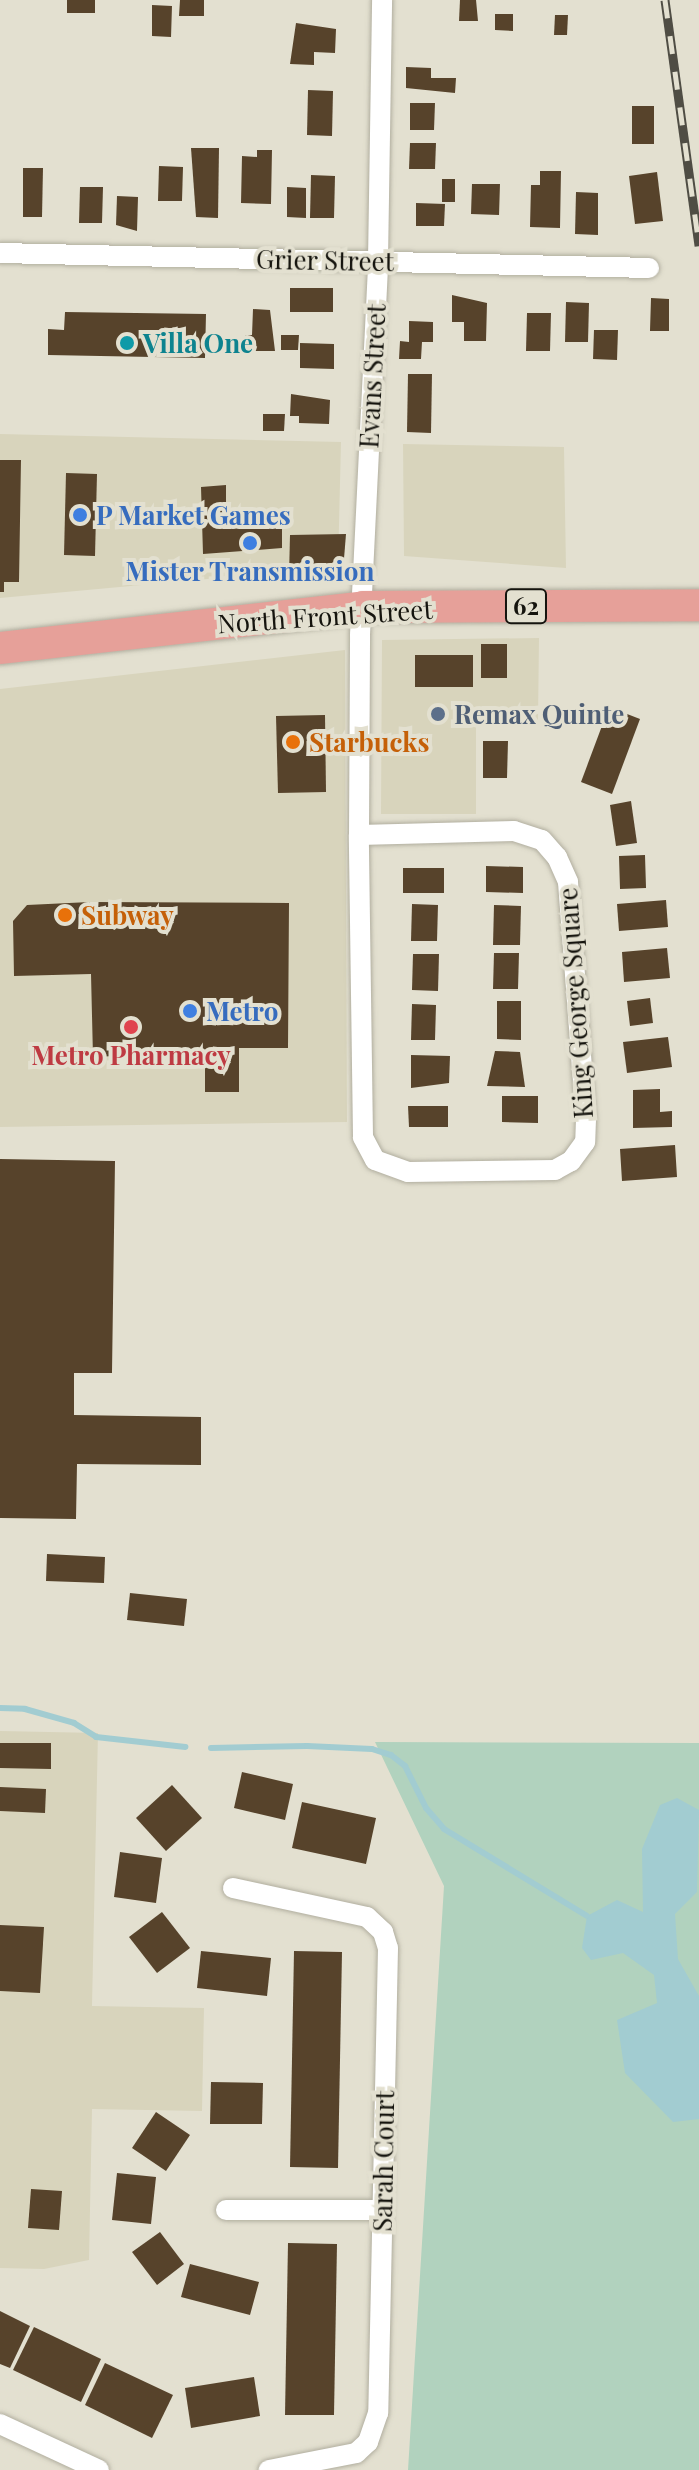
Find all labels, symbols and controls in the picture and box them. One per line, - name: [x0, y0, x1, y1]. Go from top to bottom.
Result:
- street label: Grier Street: [256, 243, 394, 277]
- street label: Evans Street: [353, 303, 391, 449]
- place label: Villa One: [143, 327, 253, 359]
- marker: Villa One: [118, 334, 136, 352]
- place label: P Market Games: [96, 499, 292, 531]
- marker: P Market Games: [71, 506, 89, 524]
- marker: Mister Transmission: [241, 534, 259, 552]
- place label: Mister Transmission: [125, 555, 375, 587]
- road number: 62: [504, 586, 548, 626]
- street label: North Front Street: [216, 593, 434, 639]
- place label: Remax Quinte: [454, 698, 625, 730]
- marker: Remax Quinte: [429, 705, 447, 723]
- place label: Starbucks: [309, 726, 430, 758]
- marker: Starbucks: [284, 733, 302, 751]
- street label: King George Square: [551, 886, 599, 1120]
- place label: Subway: [81, 899, 174, 931]
- marker: Subway: [56, 906, 74, 924]
- place label: Metro: [206, 995, 278, 1027]
- marker: Metro: [181, 1002, 199, 1020]
- marker: Metro Pharmacy: [122, 1018, 140, 1036]
- place label: Metro Pharmacy: [31, 1039, 231, 1071]
- street label: Sarah Court: [366, 2090, 400, 2232]

